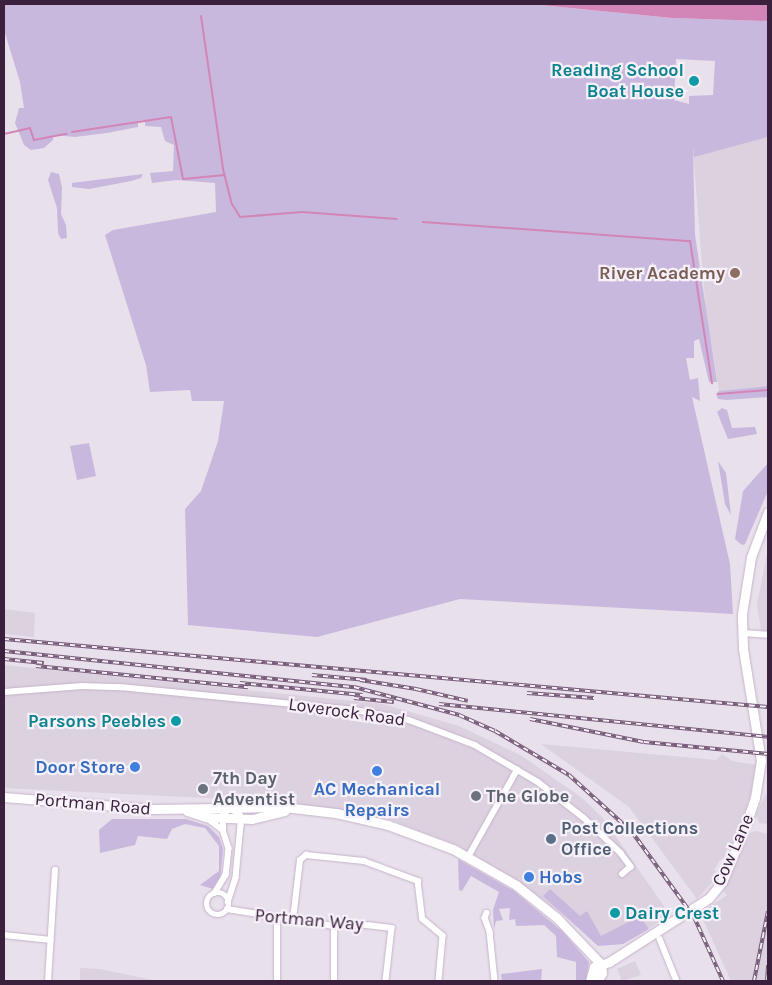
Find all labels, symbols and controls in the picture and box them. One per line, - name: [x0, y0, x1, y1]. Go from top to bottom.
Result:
- place label: Reading School Boat House: [551, 60, 684, 102]
- marker: Reading School Boat House: [688, 75, 700, 87]
- place label: River Academy: [599, 262, 725, 284]
- marker: River Academy: [729, 267, 741, 279]
- street label: Loverock Road: [287, 693, 407, 731]
- place label: Parsons Peebles: [28, 710, 166, 732]
- marker: Parsons Peebles: [170, 715, 182, 727]
- place label: Door Store: [35, 756, 125, 778]
- marker: Door Store: [129, 761, 141, 773]
- marker: AC Mechanical Repairs: [371, 765, 383, 777]
- place label: 7th Day Adventist: [213, 768, 295, 811]
- place label: AC Mechanical Repairs: [314, 779, 440, 822]
- marker: 7th Day Adventist: [197, 783, 209, 795]
- place label: The Globe: [486, 785, 569, 807]
- street label: Portman Road: [34, 788, 152, 820]
- marker: The Globe: [470, 790, 482, 802]
- street label: Cow Lane: [708, 811, 758, 889]
- place label: Post Collections Office: [561, 818, 698, 861]
- marker: Post Collections Office: [545, 833, 557, 845]
- place label: Hobs: [539, 866, 582, 888]
- marker: Hobs: [523, 871, 535, 883]
- place label: Dairy Crest: [625, 902, 719, 924]
- street label: Portman Way: [254, 905, 364, 935]
- marker: Dairy Crest: [609, 907, 621, 919]

